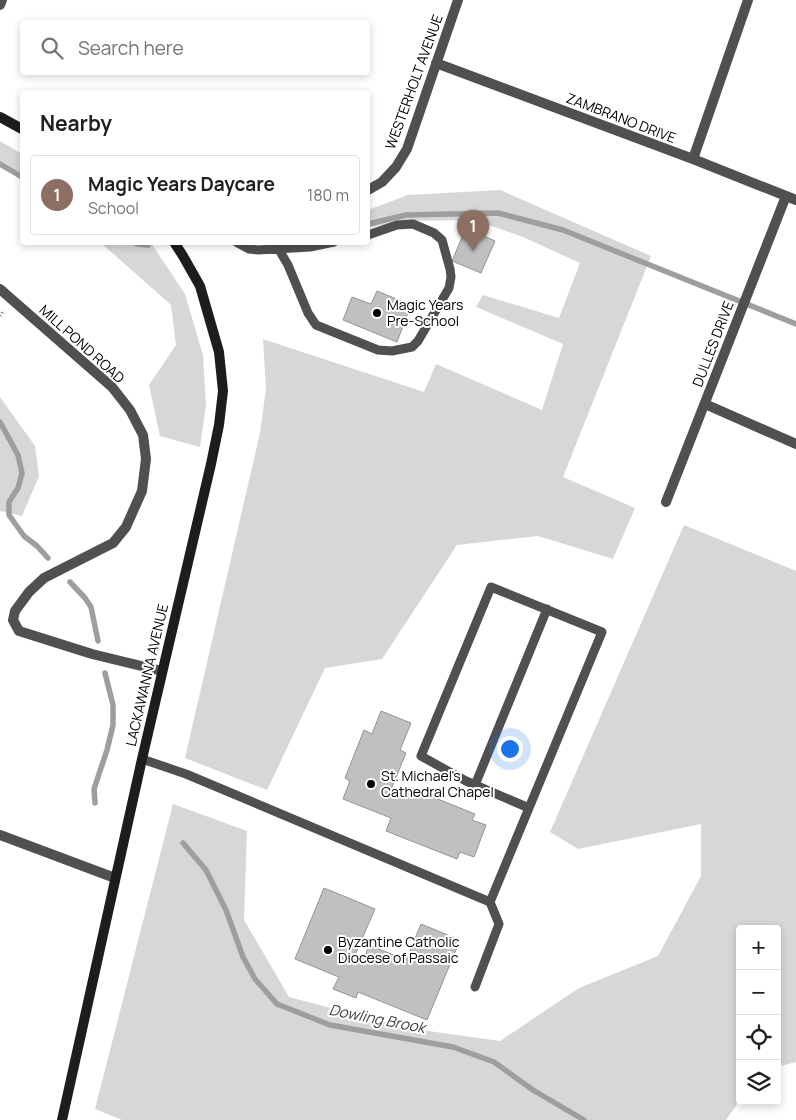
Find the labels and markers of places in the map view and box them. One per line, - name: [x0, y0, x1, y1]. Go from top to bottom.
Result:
- pin: 1: [457, 210, 489, 251]
- place label: Magic Years Pre-School: [387, 295, 463, 330]
- marker: Magic Years Pre-School: [371, 307, 383, 319]
- place label: St. Michael's Cathedral Chapel: [381, 766, 494, 801]
- marker: St. Michael's Cathedral Chapel: [365, 778, 377, 790]
- place label: Byzantine Catholic Diocese of Passaic: [338, 932, 460, 967]
- marker: Byzantine Catholic Diocese of Passaic: [322, 944, 334, 956]

